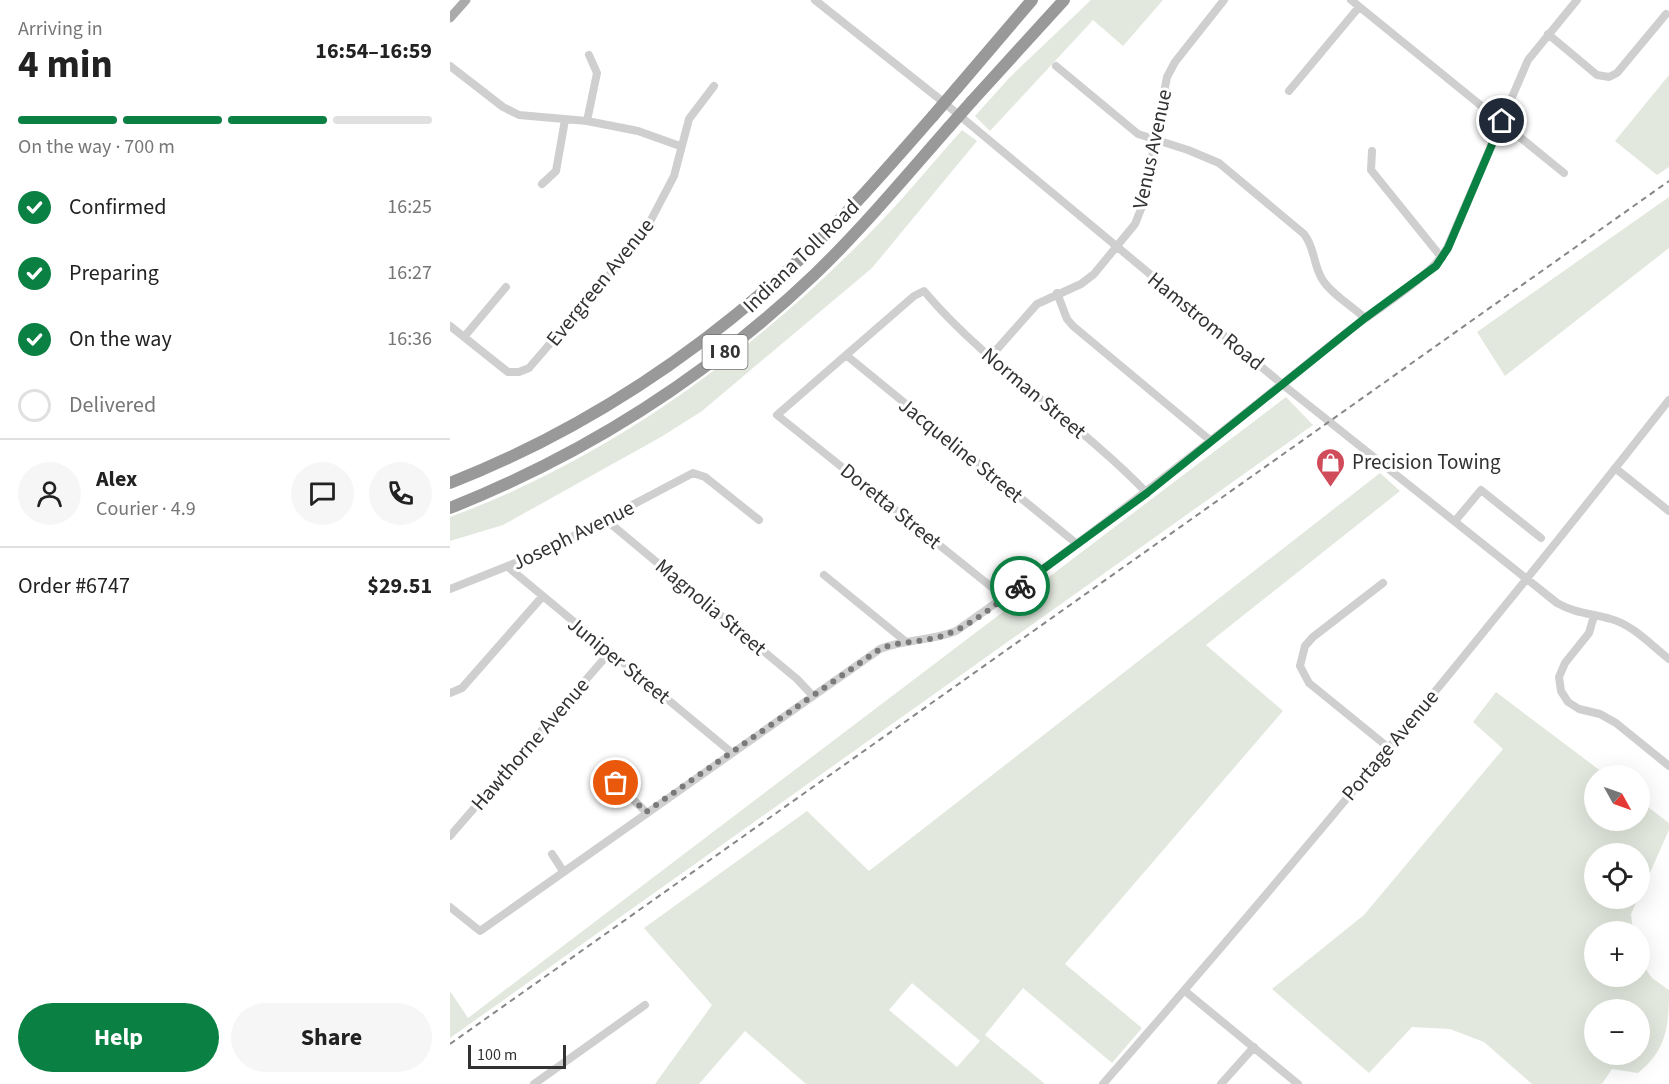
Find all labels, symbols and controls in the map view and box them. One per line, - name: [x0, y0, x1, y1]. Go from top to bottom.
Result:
- text: Arriving in: [18, 15, 103, 43]
- text: 16:54–16:59: [315, 35, 432, 67]
- text: 4 min: [18, 37, 113, 93]
- street label: Venus Avenue: [1125, 86, 1179, 212]
- pin: [1476, 95, 1527, 146]
- icon: home: [1485, 104, 1518, 137]
- text: On the way · 700 m: [18, 133, 175, 161]
- icon: check: [18, 191, 51, 224]
- text: Confirmed: [69, 191, 166, 223]
- street label: Indiana Toll Road: [736, 192, 866, 320]
- text: 16:25: [387, 193, 432, 221]
- street label: Evergreen Avenue: [539, 212, 661, 352]
- icon: check: [18, 257, 51, 290]
- text: Preparing: [69, 257, 159, 289]
- text: 16:27: [387, 259, 432, 287]
- street label: Hamstrom Road: [1141, 265, 1271, 377]
- icon: check: [18, 323, 51, 356]
- text: On the way: [69, 323, 172, 355]
- text: 16:36: [387, 325, 432, 353]
- road number: I 80: [702, 335, 748, 369]
- street label: Norman Street: [975, 340, 1093, 446]
- text: Delivered: [69, 389, 156, 421]
- street label: Jacqueline Street: [892, 390, 1030, 510]
- shop icon: Precision Towing: [1315, 446, 1347, 488]
- place label: Precision Towing: [1352, 447, 1501, 477]
- street label: Doretta Street: [834, 456, 948, 556]
- button: person: [18, 462, 81, 525]
- button: chat: [291, 462, 354, 525]
- button: phone: [369, 462, 432, 525]
- text: Alex: [96, 463, 137, 495]
- street label: Joseph Avenue: [507, 492, 639, 578]
- text: Courier · 4.9: [96, 495, 196, 523]
- street label: Magnolia Street: [649, 551, 773, 663]
- courier: [990, 556, 1050, 616]
- text: Order #6747: [18, 570, 130, 602]
- text: $29.51: [367, 570, 432, 602]
- icon: bike: [1004, 570, 1037, 603]
- street label: Juniper Street: [561, 609, 677, 711]
- street label: Hawthorne Avenue: [464, 671, 596, 817]
- street label: Portage Avenue: [1334, 683, 1446, 807]
- pin: [590, 757, 641, 808]
- north arrow: [1584, 765, 1650, 831]
- map controls: [1584, 765, 1650, 1065]
- icon: bag: [599, 766, 632, 799]
- button: locate: [1584, 843, 1650, 909]
- button: +: [1584, 921, 1650, 987]
- button: −: [1584, 999, 1650, 1065]
- button: Help: [18, 1003, 219, 1072]
- button: Share: [231, 1003, 432, 1072]
- scale bar: [468, 1042, 566, 1070]
- text: 100 m: [477, 1044, 517, 1066]

